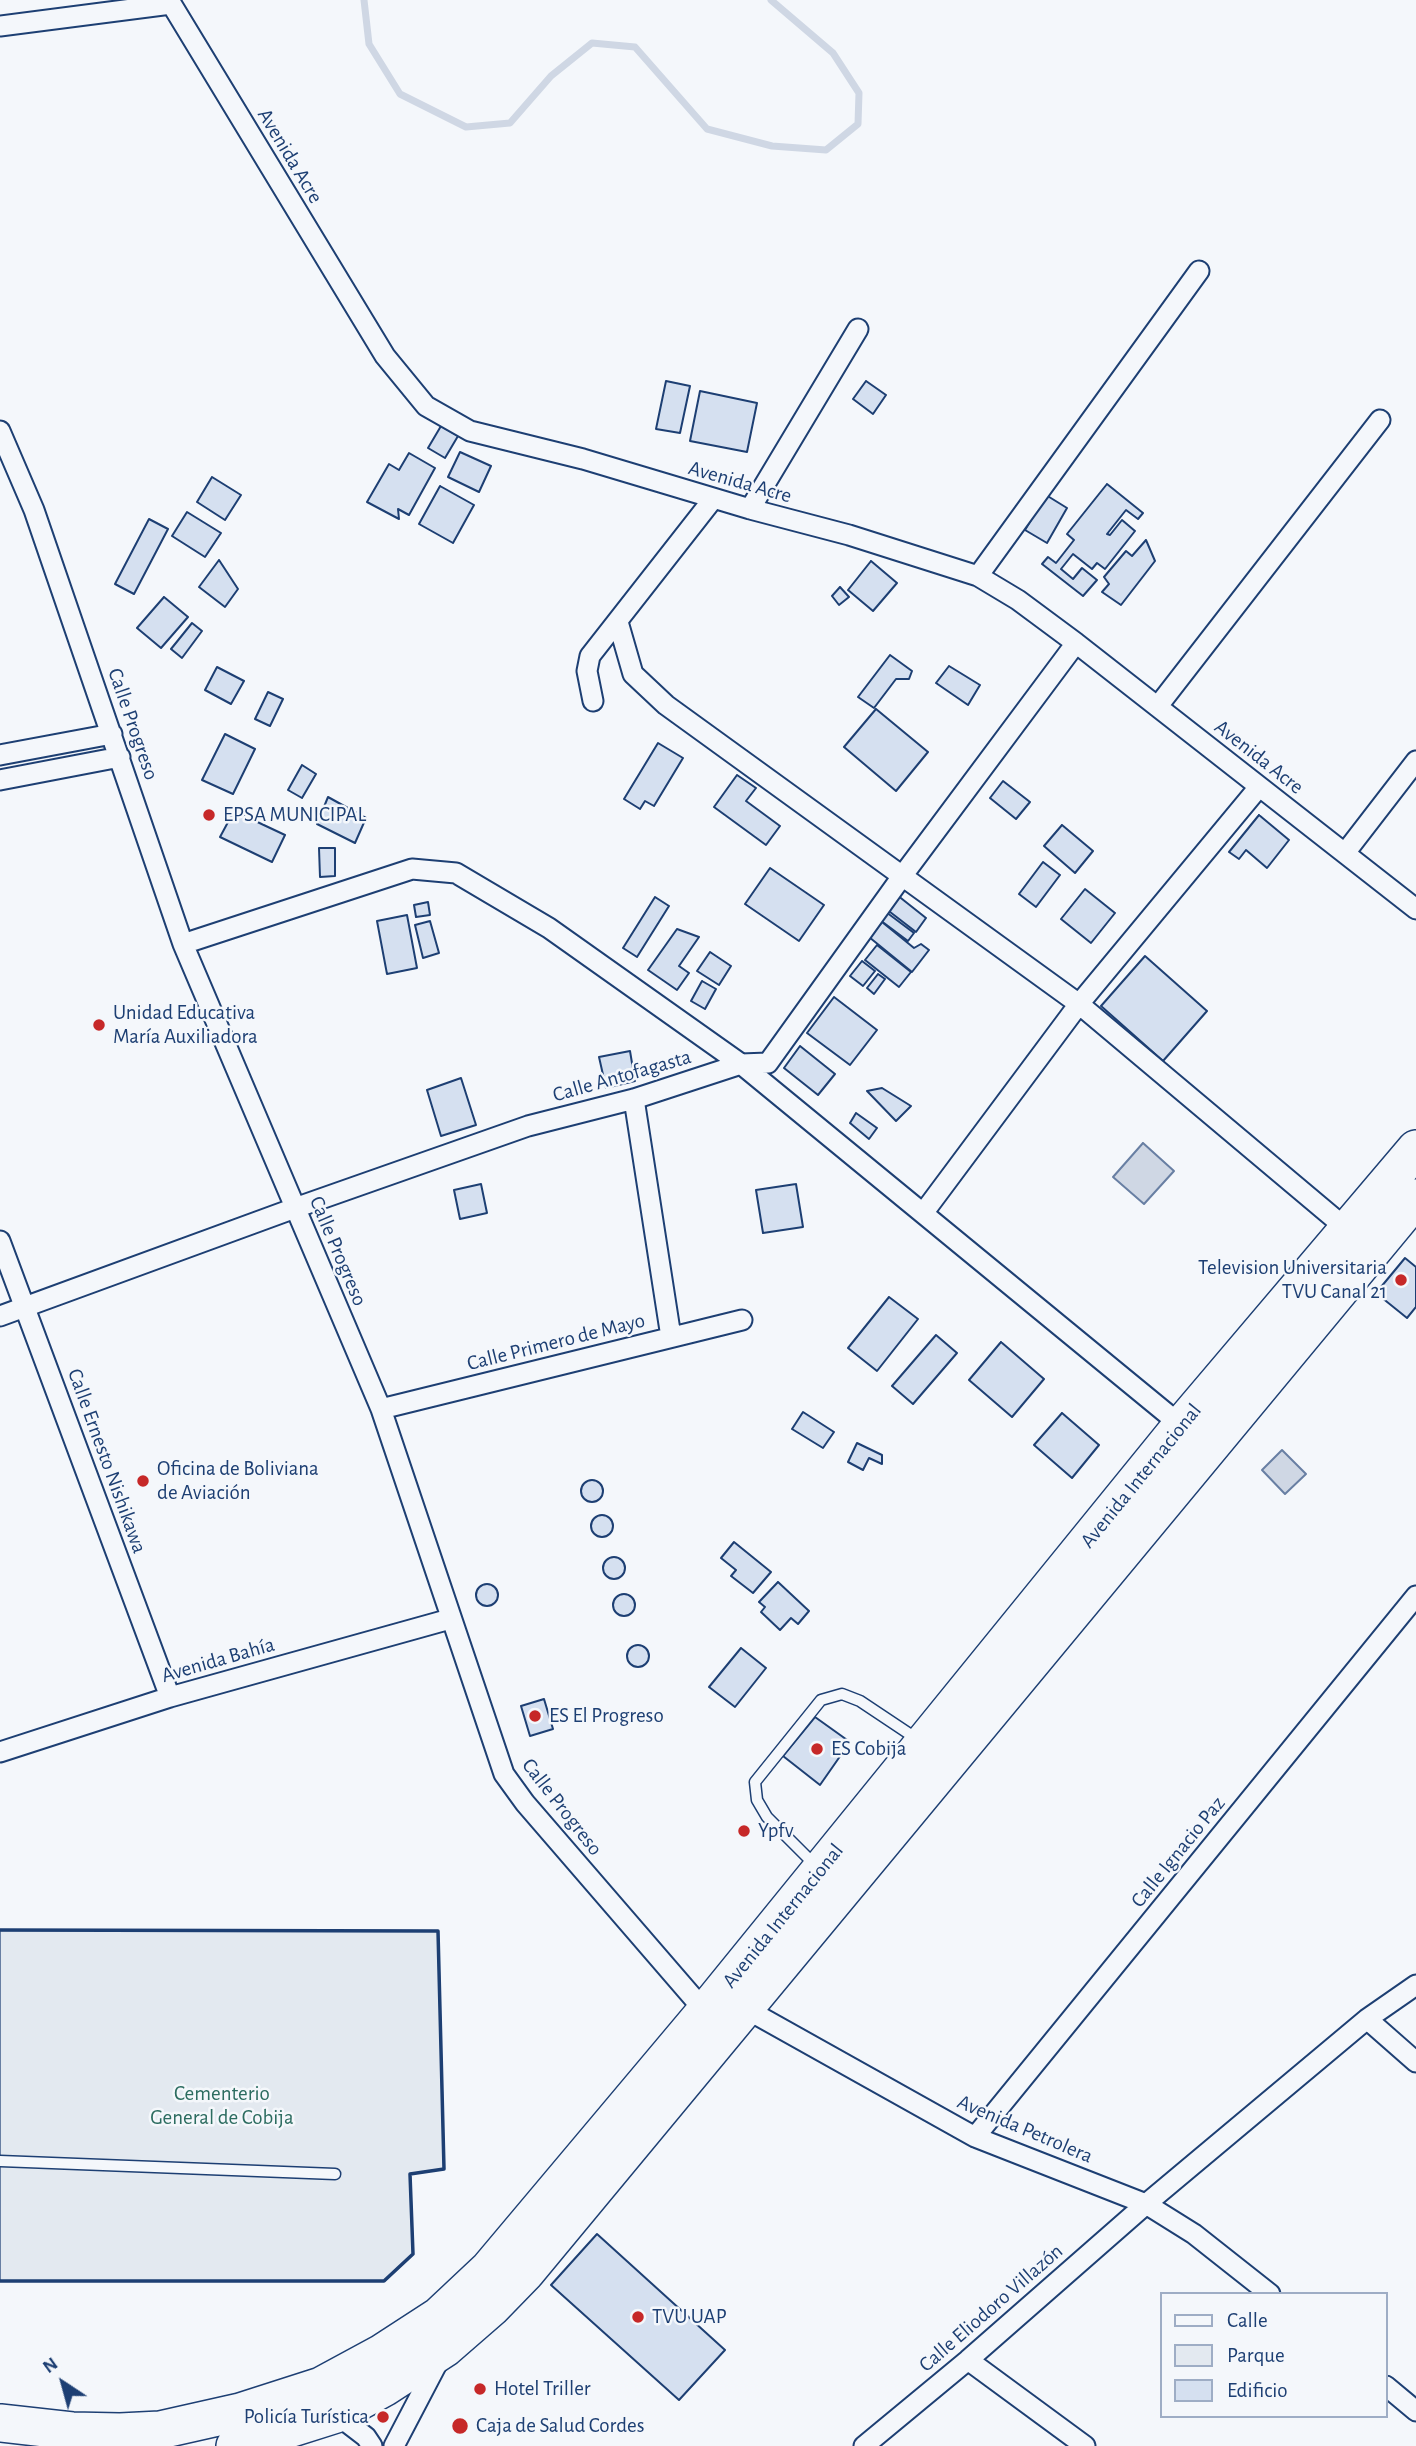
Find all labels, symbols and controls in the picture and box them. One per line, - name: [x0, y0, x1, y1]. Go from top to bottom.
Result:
- street label: Avenida Acre: [252, 104, 328, 208]
- street label: Avenida Acre: [686, 455, 794, 509]
- street label: Calle Progreso: [102, 665, 164, 783]
- street label: Avenida Acre: [1209, 714, 1309, 800]
- place label: EPSA MUNICIPAL: [223, 802, 366, 828]
- marker: EPSA MUNICIPAL: [201, 807, 217, 823]
- place label: Unidad Educativa María Auxiliadora: [113, 1000, 258, 1050]
- marker: Unidad Educativa María Auxiliadora: [91, 1017, 107, 1033]
- street label: Calle Antofagasta: [550, 1044, 694, 1108]
- street label: Calle Progreso: [304, 1192, 372, 1310]
- place label: Television Universitaria TVU Canal 21: [1198, 1255, 1387, 1305]
- marker: Television Universitaria TVU Canal 21: [1393, 1272, 1409, 1288]
- street label: Calle Primero de Mayo: [464, 1308, 648, 1376]
- street label: Calle Ernesto Nishikawa: [62, 1365, 152, 1557]
- street label: Avenida Internacional: [1075, 1399, 1207, 1553]
- place label: Oficina de Boliviana de Aviación: [157, 1456, 319, 1506]
- marker: Oficina de Boliviana de Aviación: [135, 1473, 151, 1489]
- street label: Avenida Bahía: [158, 1632, 278, 1688]
- place label: ES El Progreso: [549, 1703, 664, 1729]
- marker: ES El Progreso: [527, 1708, 543, 1724]
- place label: ES Cobija: [831, 1736, 906, 1762]
- marker: ES Cobija: [809, 1741, 825, 1757]
- street label: Calle Progreso: [516, 1753, 608, 1861]
- street label: Calle Ignacio Paz: [1126, 1791, 1230, 1913]
- place label: Ypfv: [758, 1818, 794, 1844]
- marker: Ypfv: [736, 1823, 752, 1839]
- street label: Avenida Internacional: [717, 1839, 849, 1993]
- park label: Cementerio General de Cobija: [150, 2081, 294, 2131]
- street label: Avenida Petrolera: [954, 2089, 1096, 2169]
- street label: Calle Eliodoro Villazón: [914, 2239, 1068, 2377]
- legend: [1160, 2292, 1388, 2418]
- place label: TVU UAP: [652, 2304, 727, 2330]
- marker: TVU UAP: [630, 2309, 646, 2325]
- text: Calle: [1227, 2310, 1268, 2331]
- text: Parque: [1227, 2345, 1285, 2366]
- north arrow: [28, 2348, 98, 2418]
- text: N: [39, 2354, 61, 2377]
- place label: Hotel Triller: [494, 2376, 591, 2402]
- text: Edificio: [1227, 2380, 1288, 2401]
- marker: Hotel Triller: [472, 2381, 488, 2397]
- place label: Policía Turística: [244, 2404, 369, 2430]
- marker: Policía Turística: [375, 2409, 391, 2425]
- place label: Caja de Salud Cordes: [476, 2413, 644, 2439]
- marker: Caja de Salud Cordes: [450, 2416, 470, 2436]

